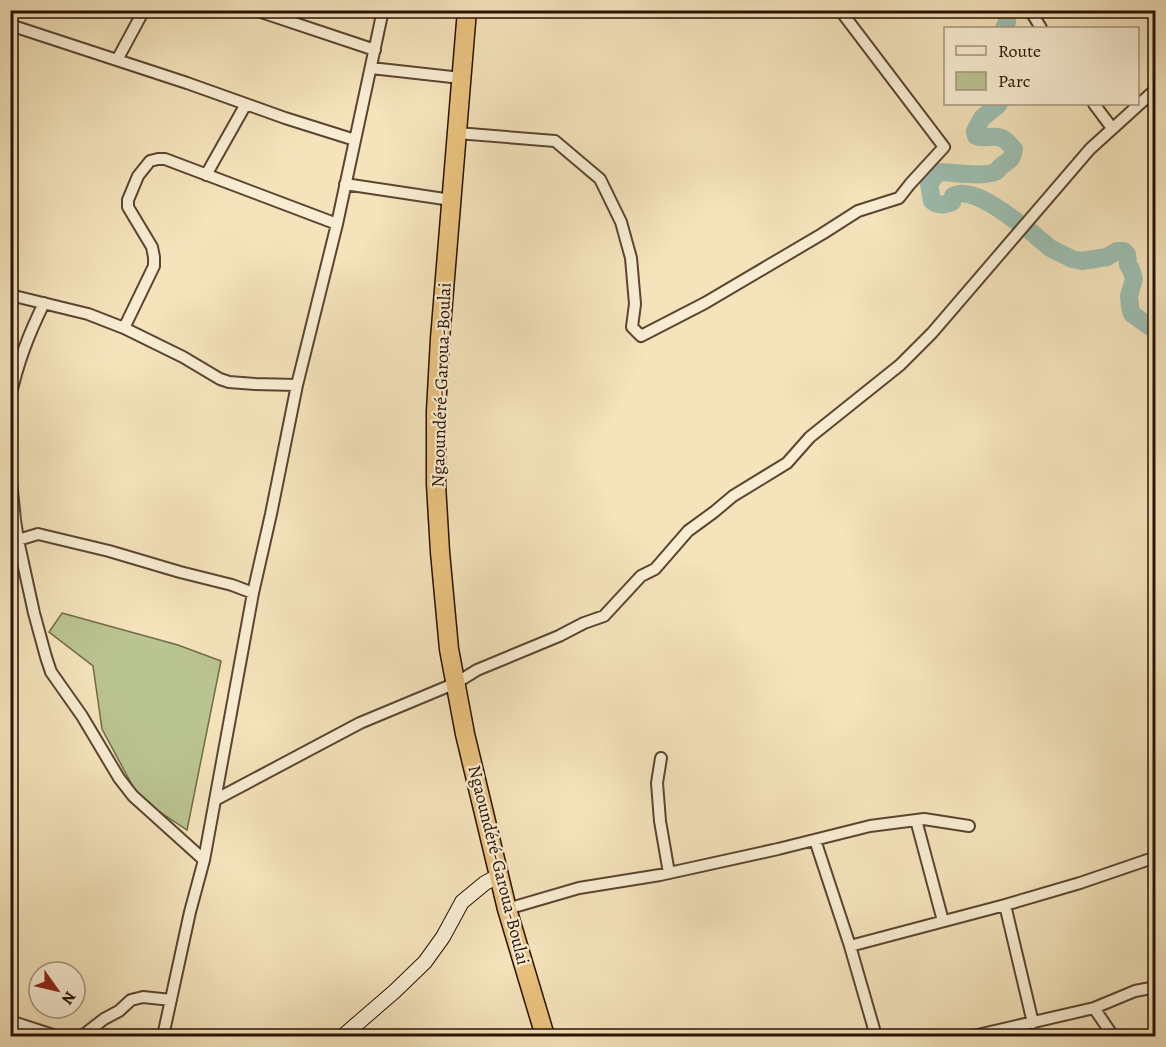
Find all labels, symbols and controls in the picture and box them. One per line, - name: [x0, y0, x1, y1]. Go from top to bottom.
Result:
- legend: [944, 27, 1139, 105]
- text: Route: [998, 39, 1041, 63]
- text: Parc: [998, 69, 1030, 93]
- street label: Ngaoundéré-Garoua-Boulai: [425, 282, 457, 488]
- street label: Ngaoundéré-Garoua-Boulai: [463, 763, 535, 967]
- north arrow: [27, 960, 87, 1020]
- text: N: [56, 987, 81, 1009]

